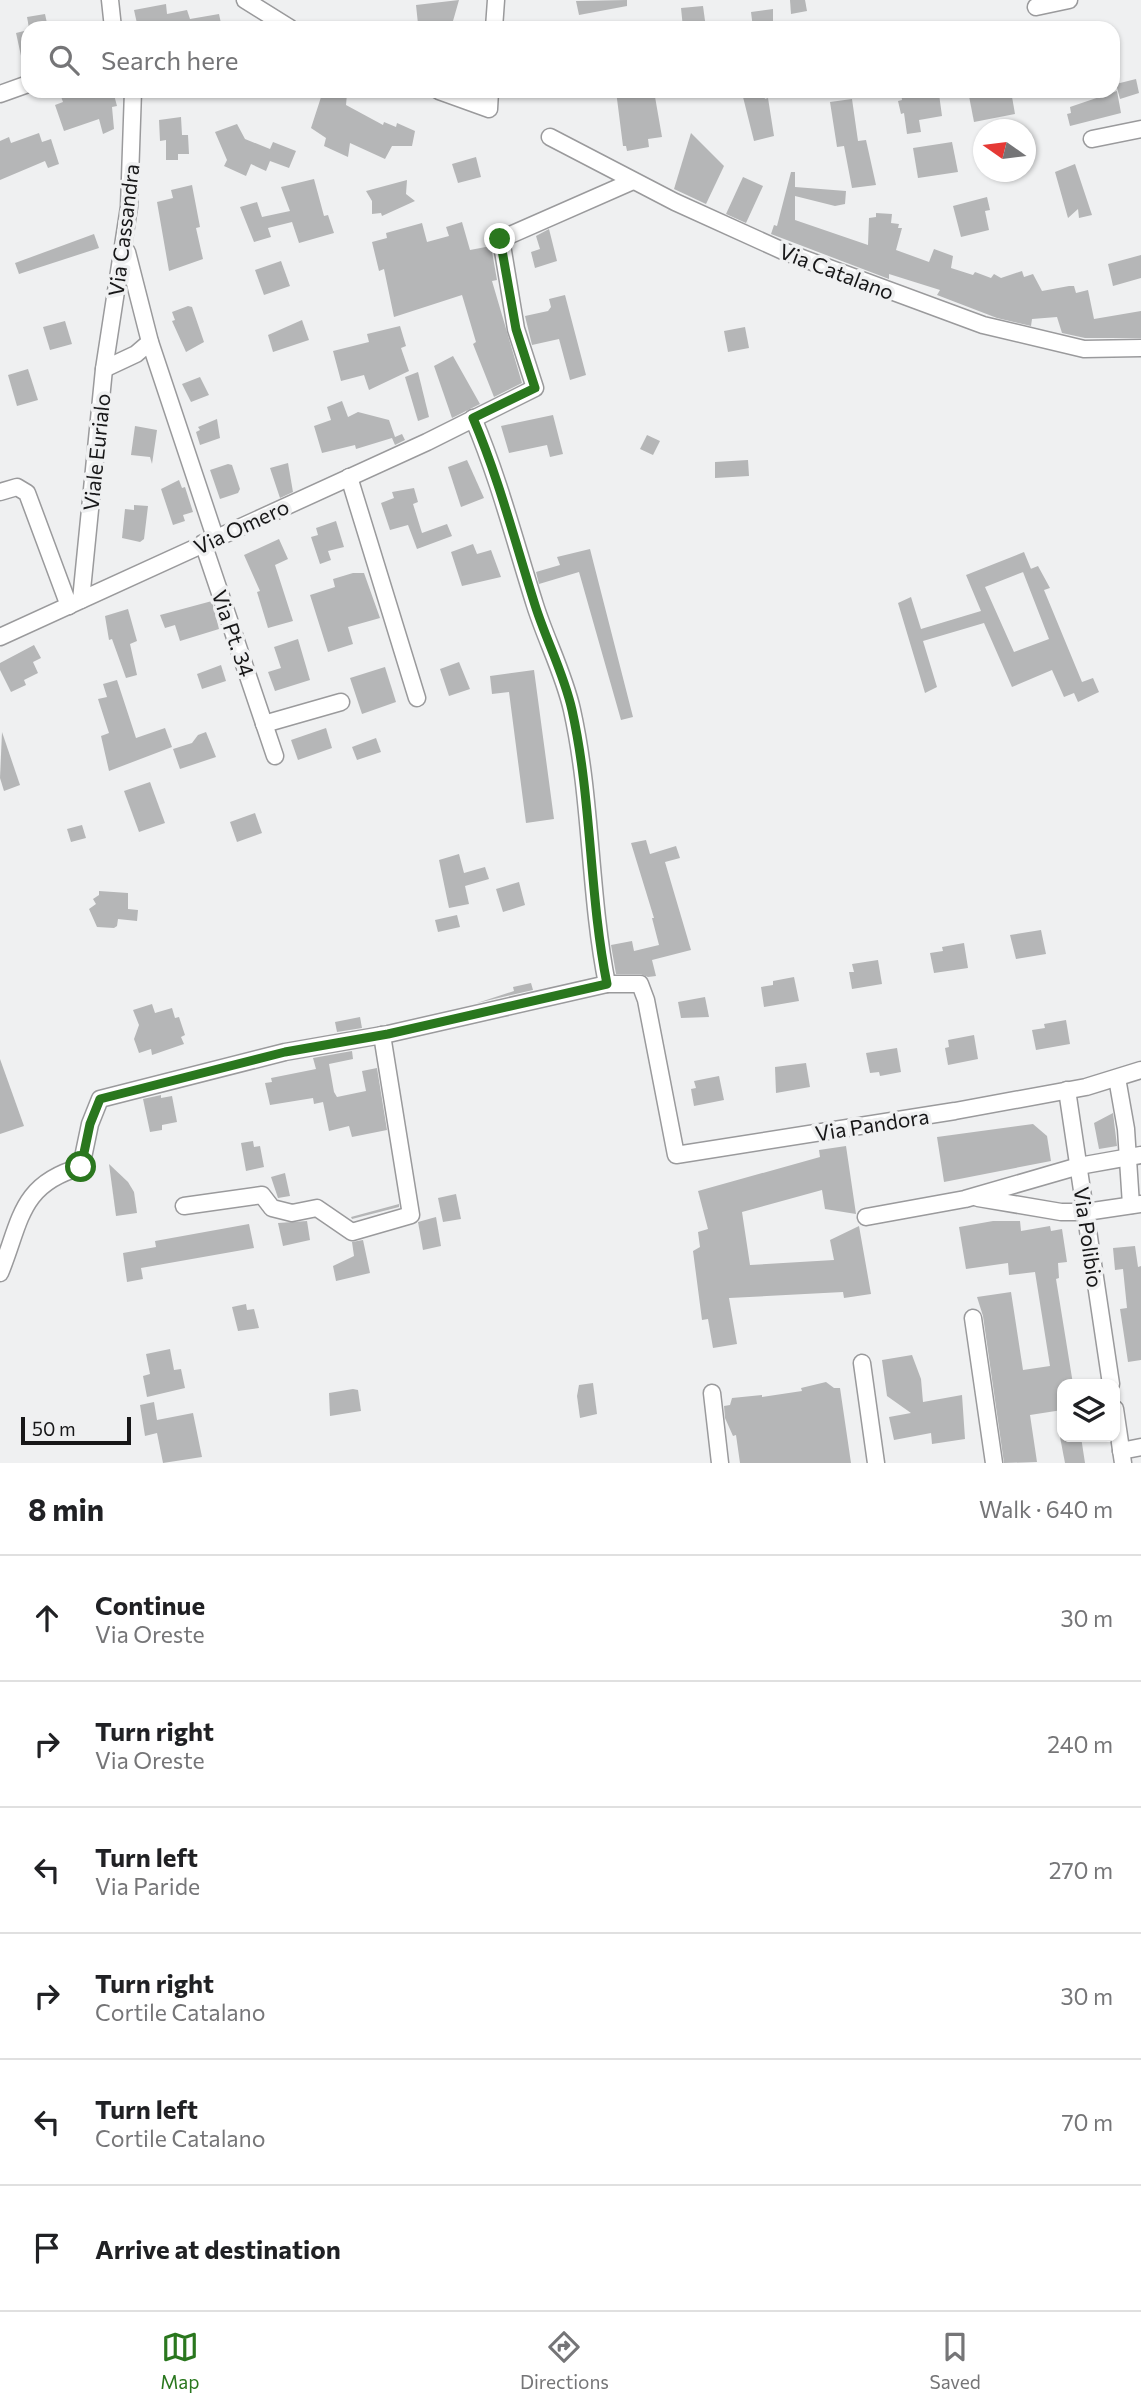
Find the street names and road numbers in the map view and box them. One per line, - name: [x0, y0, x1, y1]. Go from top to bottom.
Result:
- street label: Via Cassandra: [102, 162, 144, 298]
- street label: Via Catalano: [776, 238, 898, 304]
- street label: Viale Eurialo: [77, 392, 115, 512]
- street label: Via Omero: [190, 493, 292, 559]
- street label: Via Pt. 34: [208, 586, 261, 680]
- street label: Via Pandora: [813, 1103, 931, 1145]
- street label: Via Polibio: [1070, 1185, 1108, 1289]

